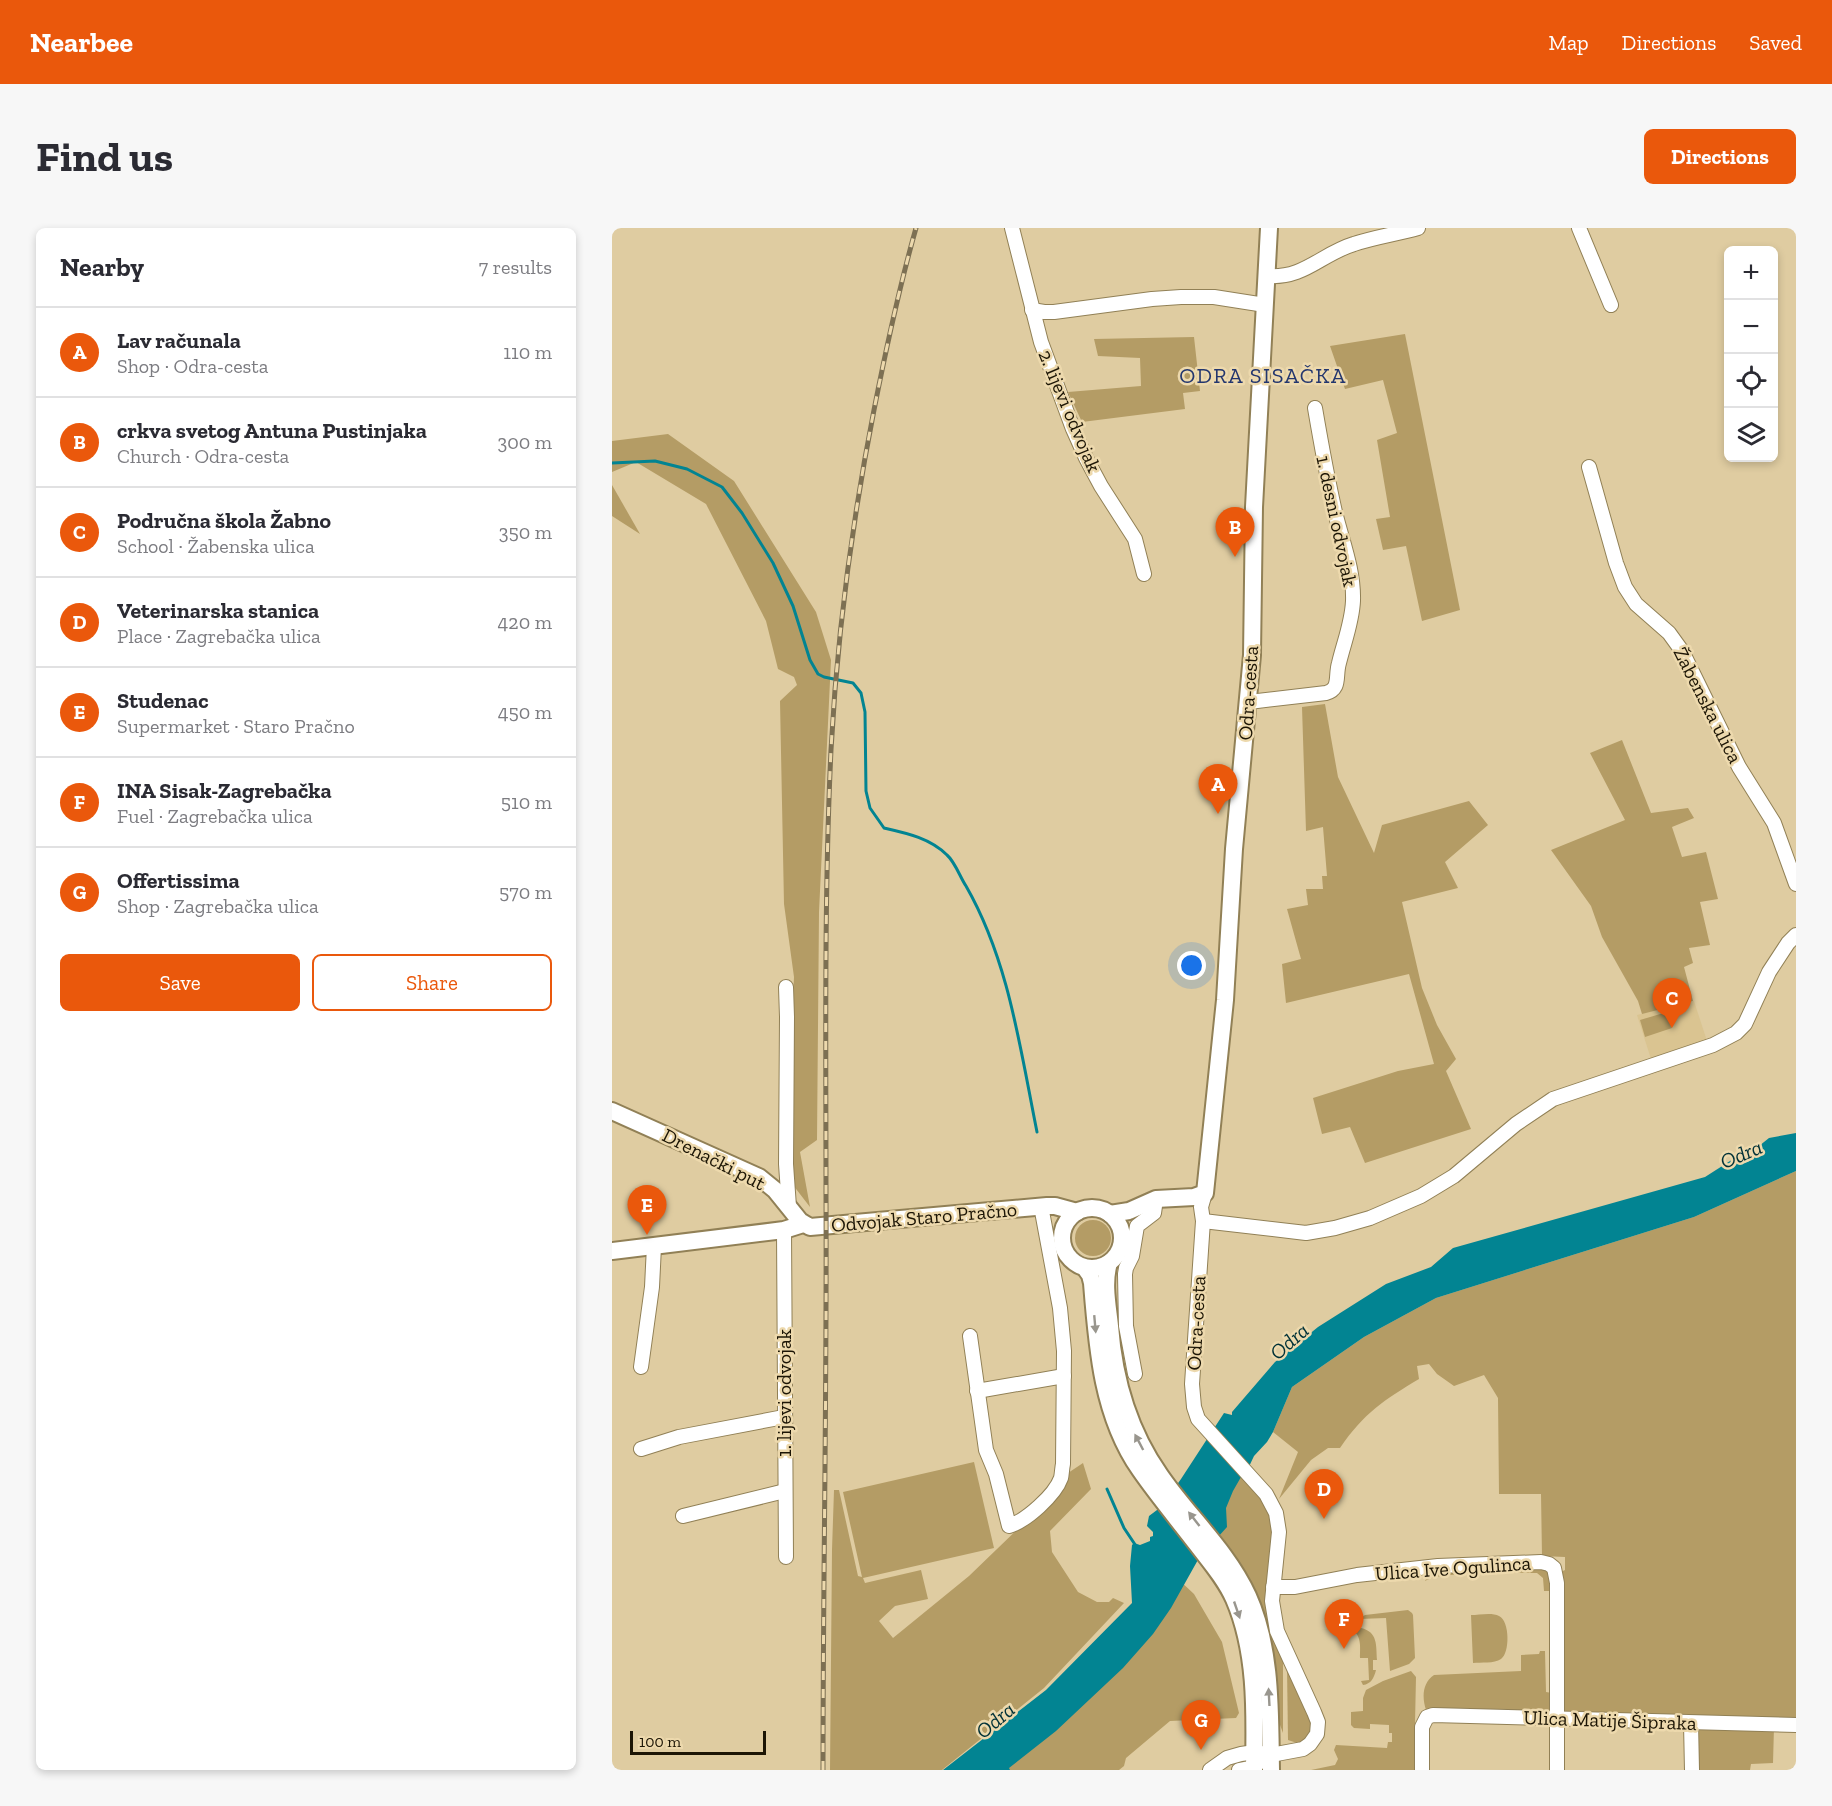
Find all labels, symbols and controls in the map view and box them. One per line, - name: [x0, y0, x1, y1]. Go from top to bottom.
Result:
- text: Nearbee: [30, 26, 133, 59]
- text: Map: [1549, 30, 1589, 55]
- text: Directions: [1622, 30, 1716, 55]
- text: Saved: [1749, 30, 1802, 55]
- button: Directions: [1644, 129, 1796, 184]
- text: Find us: [36, 131, 173, 182]
- map controls: [1724, 246, 1778, 462]
- button: +: [1724, 246, 1778, 300]
- text: Nearby: [60, 251, 144, 283]
- text: 7 results: [479, 255, 552, 279]
- button: −: [1724, 300, 1778, 354]
- text: Lav računala: [117, 327, 241, 354]
- text: A: [73, 340, 86, 364]
- text: 110 m: [503, 340, 552, 364]
- street label: 2. lijevi odvojak: [1033, 346, 1107, 476]
- text: Shop · Odra-cesta: [117, 354, 268, 378]
- button: locate: [1724, 354, 1778, 408]
- district label: ODRA SISAČKA: [1179, 362, 1347, 389]
- button: layers: [1724, 408, 1778, 462]
- text: crkva svetog Antuna Pustinjaka: [117, 417, 427, 444]
- text: B: [73, 430, 86, 454]
- text: 300 m: [497, 430, 552, 454]
- text: Church · Odra-cesta: [117, 444, 289, 468]
- street label: 1. desni odvojak: [1311, 453, 1363, 589]
- text: Područna škola Žabno: [117, 507, 331, 534]
- pin: B: [1216, 508, 1254, 557]
- text: C: [73, 520, 86, 544]
- text: 350 m: [499, 520, 552, 544]
- text: School · Žabenska ulica: [117, 534, 315, 558]
- text: Veterinarska stanica: [117, 597, 319, 624]
- text: D: [73, 610, 86, 634]
- text: 420 m: [498, 610, 552, 634]
- text: Place · Zagrebačka ulica: [117, 624, 321, 648]
- street label: Žabenska ulica: [1668, 643, 1748, 767]
- street label: Odra-cesta: [1233, 645, 1263, 741]
- text: Studenac: [117, 687, 209, 714]
- text: E: [74, 700, 85, 724]
- text: 450 m: [498, 700, 552, 724]
- text: Supermarket · Staro Pračno: [117, 714, 355, 738]
- pin: A: [1198, 764, 1238, 814]
- text: INA Sisak-Zagrebačka: [117, 777, 332, 804]
- text: F: [74, 790, 85, 814]
- text: 510 m: [501, 790, 552, 814]
- text: Fuel · Zagrebačka ulica: [117, 804, 313, 828]
- text: Offertissima: [117, 867, 240, 894]
- text: G: [73, 880, 86, 904]
- text: 570 m: [499, 880, 552, 904]
- text: Shop · Zagrebačka ulica: [117, 894, 319, 918]
- your location: [1177, 951, 1206, 980]
- button: Save: [60, 954, 300, 1011]
- button: Share: [312, 954, 552, 1011]
- pin: C: [1652, 978, 1692, 1028]
- street label: Drenački put: [658, 1123, 770, 1195]
- water label: Odra: [1716, 1134, 1766, 1174]
- pin: E: [627, 1186, 666, 1235]
- street label: Odvojak Staro Pračno: [830, 1197, 1018, 1237]
- street label: Odra-cesta: [1182, 1275, 1210, 1371]
- one-way arrow: [1090, 1315, 1100, 1334]
- water label: Odra: [1264, 1317, 1314, 1365]
- street label: 1. lijevi odvojak: [772, 1328, 796, 1457]
- one-way arrow: [1135, 1434, 1144, 1451]
- pin: D: [1304, 1470, 1344, 1519]
- one-way arrow: [1189, 1511, 1201, 1526]
- street label: Ulica Ive Ogulinca: [1374, 1551, 1532, 1585]
- pin: F: [1324, 1600, 1364, 1649]
- one-way arrow: [1233, 1601, 1243, 1619]
- one-way arrow: [1264, 1687, 1274, 1706]
- water label: Odra: [970, 1696, 1020, 1744]
- pin: G: [1182, 1700, 1220, 1750]
- street label: Ulica Matije Šipraka: [1523, 1705, 1697, 1735]
- scale bar: [630, 1728, 766, 1756]
- text: 100 m: [639, 1732, 681, 1751]

